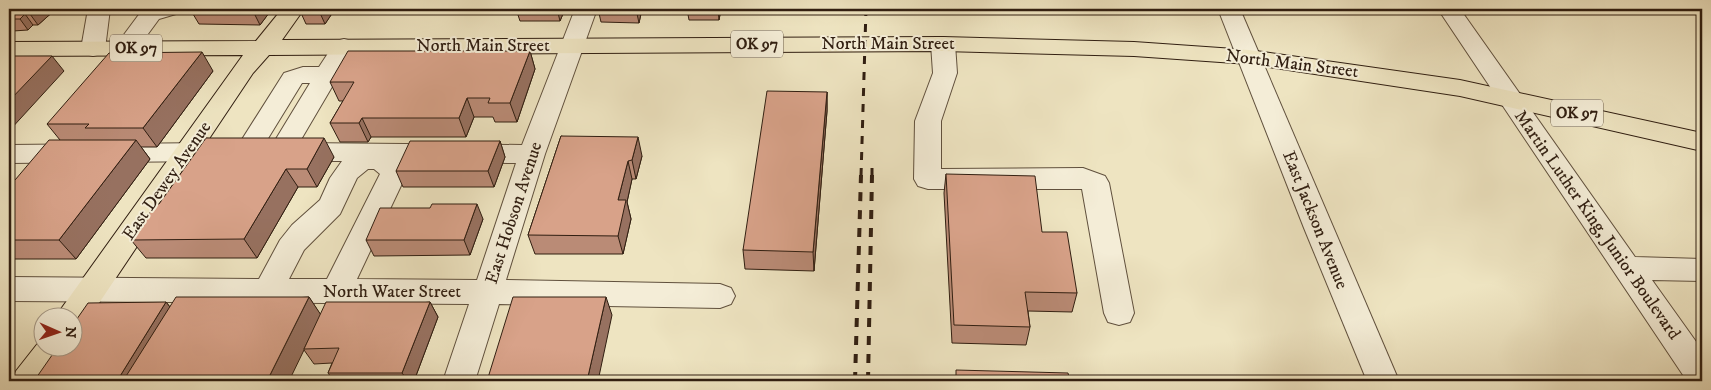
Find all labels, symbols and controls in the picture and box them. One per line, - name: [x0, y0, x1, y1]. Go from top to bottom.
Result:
- road number: OK 97: [731, 31, 783, 58]
- street label: North Main Street: [821, 33, 955, 55]
- road number: OK 97: [110, 34, 162, 62]
- street label: North Main Street: [416, 35, 550, 57]
- street label: North Main Street: [1224, 45, 1360, 83]
- road number: OK 97: [1551, 100, 1603, 126]
- street label: Martin Luther King, Junior Boulevard: [1509, 106, 1685, 344]
- street label: East Dewey Avenue: [118, 117, 216, 245]
- street label: East Hobson Avenue: [481, 139, 547, 287]
- street label: East Jackson Avenue: [1277, 148, 1353, 292]
- street label: North Water Street: [323, 281, 461, 303]
- north arrow: [32, 308, 82, 358]
- text: N: [61, 326, 79, 339]

